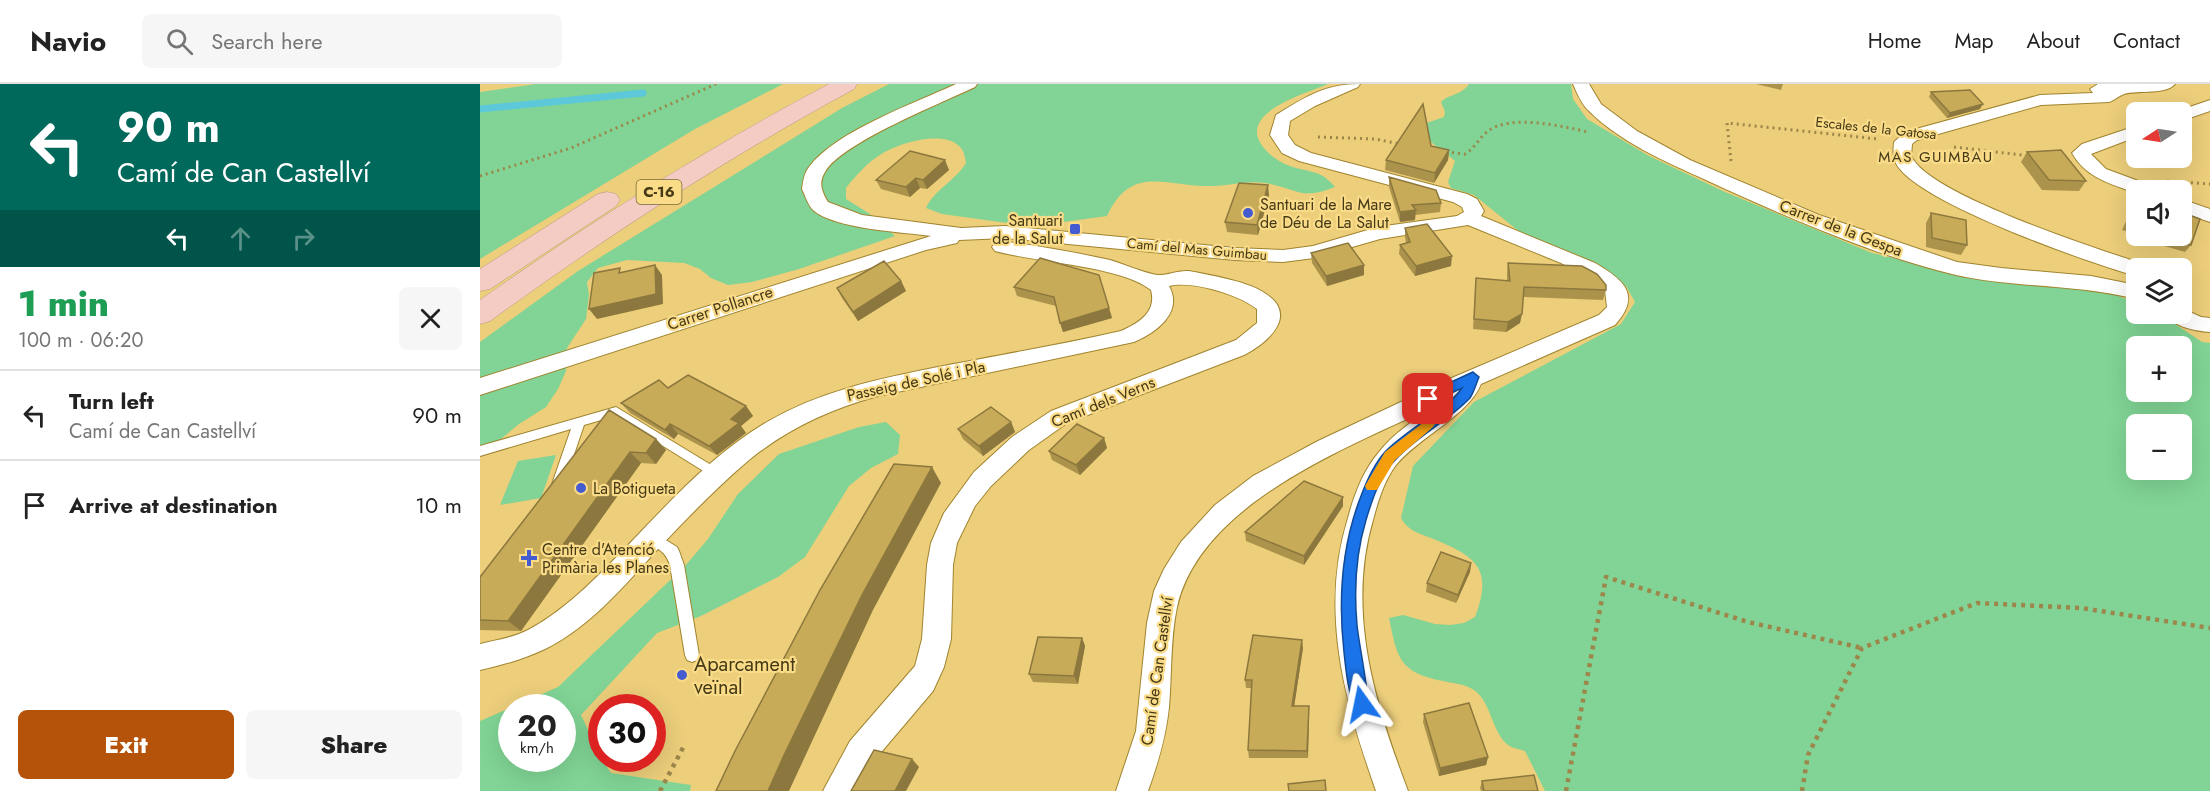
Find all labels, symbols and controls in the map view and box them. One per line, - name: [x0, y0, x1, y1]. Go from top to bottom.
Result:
- search box: [142, 14, 562, 68]
- text: Navio: [30, 21, 106, 62]
- icon: search: [163, 25, 196, 58]
- text: Search here: [211, 25, 322, 57]
- text: Home: [1868, 26, 1921, 56]
- text: Map: [1954, 26, 1994, 56]
- text: About: [2027, 26, 2080, 56]
- text: Contact: [2113, 26, 2180, 56]
- text: 90 m: [117, 97, 220, 158]
- north arrow: [2126, 102, 2192, 168]
- map controls: [2126, 102, 2192, 480]
- icon: left: [18, 108, 96, 186]
- street label: Escales de la Gatosa: [1815, 112, 1937, 144]
- district label: MAS GUIMBAU: [1878, 146, 1994, 168]
- text: Camí de Can Castellví: [117, 153, 370, 192]
- road number: C-16: [636, 180, 681, 204]
- button: sound: [2126, 180, 2192, 246]
- place label: Santuari de la Mare de Déu de La Salut: [1260, 193, 1392, 234]
- street label: Carrer de la Gespa: [1776, 194, 1906, 262]
- marker: Santuari de la Mare de Déu de La Salut: [1241, 206, 1255, 220]
- place label: Santuari de la Salut: [992, 209, 1063, 250]
- icon: left: [161, 222, 194, 255]
- icon: ahead: [224, 222, 257, 255]
- icon: right: [287, 222, 320, 255]
- marker: Santuari de la Salut: [1068, 222, 1082, 236]
- street label: Camí del Mas Guimbau: [1126, 233, 1268, 265]
- button: layers: [2126, 258, 2192, 324]
- text: 1 min: [18, 277, 109, 329]
- street label: Carrer Pollancre: [664, 280, 776, 336]
- button: close: [399, 287, 462, 350]
- text: 100 m · 06:20: [18, 326, 144, 355]
- button: +: [2126, 336, 2192, 402]
- street label: Passeig de Solé i Pla: [845, 355, 987, 407]
- street label: Camí dels Verns: [1048, 371, 1158, 433]
- pin: [1402, 373, 1453, 424]
- icon: arrive: [1411, 382, 1444, 415]
- text: Turn left: [69, 385, 154, 417]
- icon: left: [18, 399, 51, 432]
- text: 90 m: [412, 399, 462, 431]
- button: −: [2126, 414, 2192, 480]
- text: Camí de Can Castellví: [69, 417, 256, 446]
- place label: La Botigueta: [593, 477, 676, 500]
- marker: La Botigueta: [574, 481, 588, 495]
- icon: arrive: [18, 489, 51, 522]
- text: Arrive at destination: [69, 489, 278, 521]
- text: 10 m: [415, 489, 462, 521]
- place label: Centre d'Atenció Primària les Planes: [542, 538, 669, 579]
- marker: Centre d'Atenció Primària les Planes: [520, 549, 538, 567]
- street label: Camí de Can Castellví: [1135, 594, 1179, 747]
- place label: Aparcament veïnal: [694, 650, 795, 702]
- marker: Aparcament veïnal: [675, 668, 689, 682]
- position arrow: [1330, 672, 1394, 736]
- speed limit sign: 30: [588, 694, 666, 772]
- text: 20: [517, 704, 557, 747]
- button: Exit: [18, 710, 234, 779]
- button: Share: [246, 710, 462, 779]
- text: km/h: [520, 737, 554, 759]

